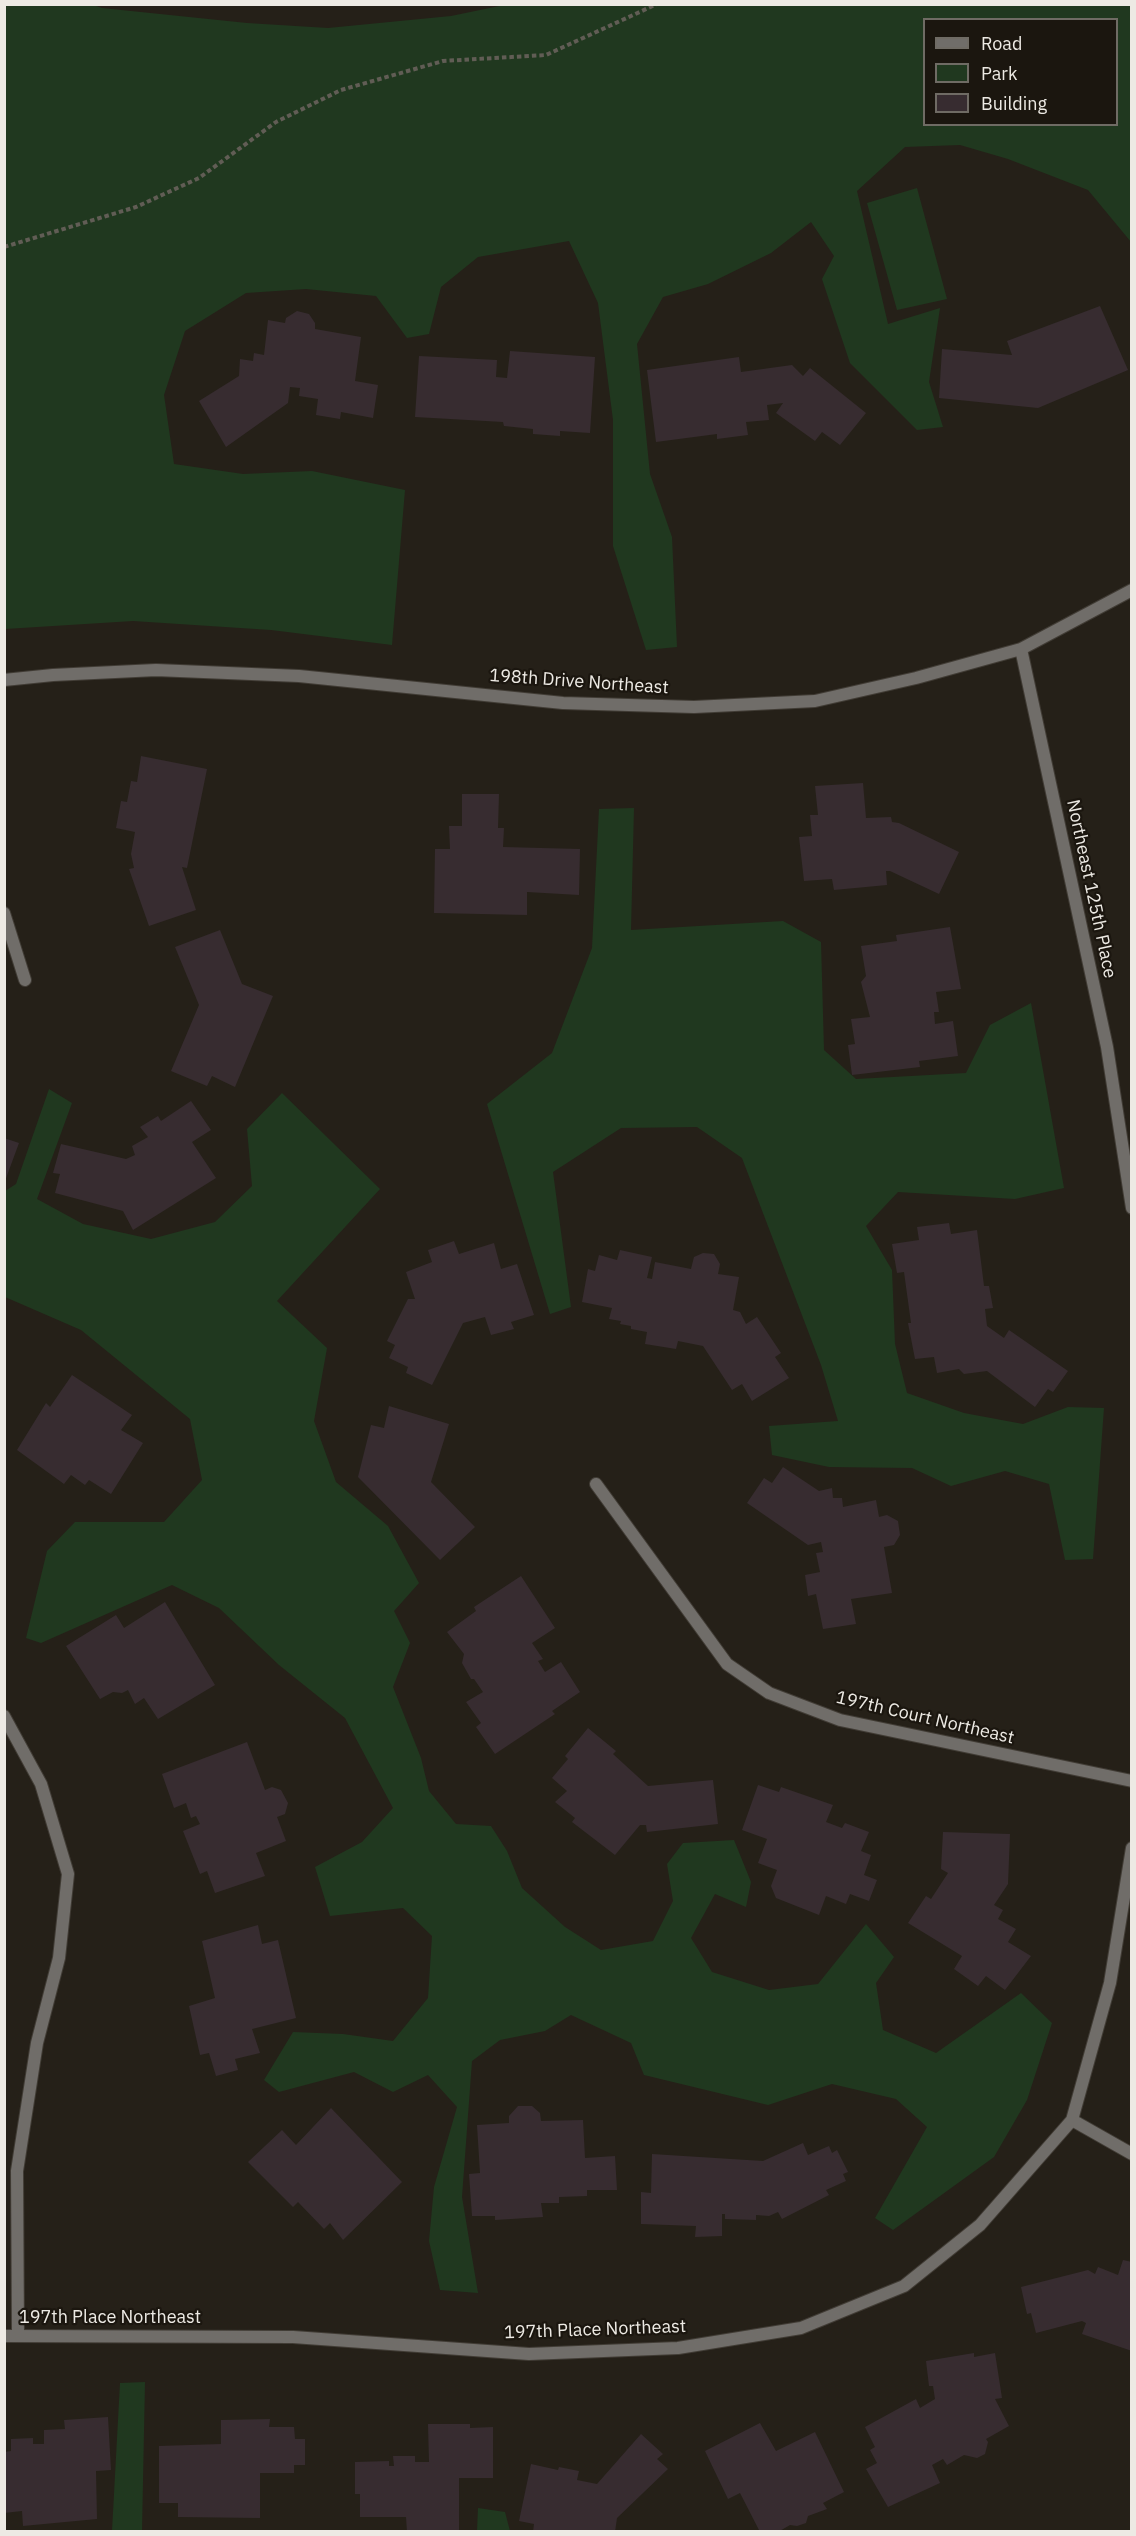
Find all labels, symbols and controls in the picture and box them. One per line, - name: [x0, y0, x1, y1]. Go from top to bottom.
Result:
- legend: [923, 18, 1118, 126]
- text: Road: [981, 32, 1022, 55]
- text: Park: [981, 62, 1017, 85]
- text: Building: [981, 92, 1047, 115]
- street label: 198th Drive Northeast: [489, 665, 669, 699]
- street label: Northeast 125th Place: [1061, 798, 1121, 980]
- street label: 197th Court Northeast: [834, 1687, 1016, 1749]
- street label: 197th Place Northeast: [19, 2307, 201, 2329]
- street label: 197th Place Northeast: [504, 2316, 686, 2344]

